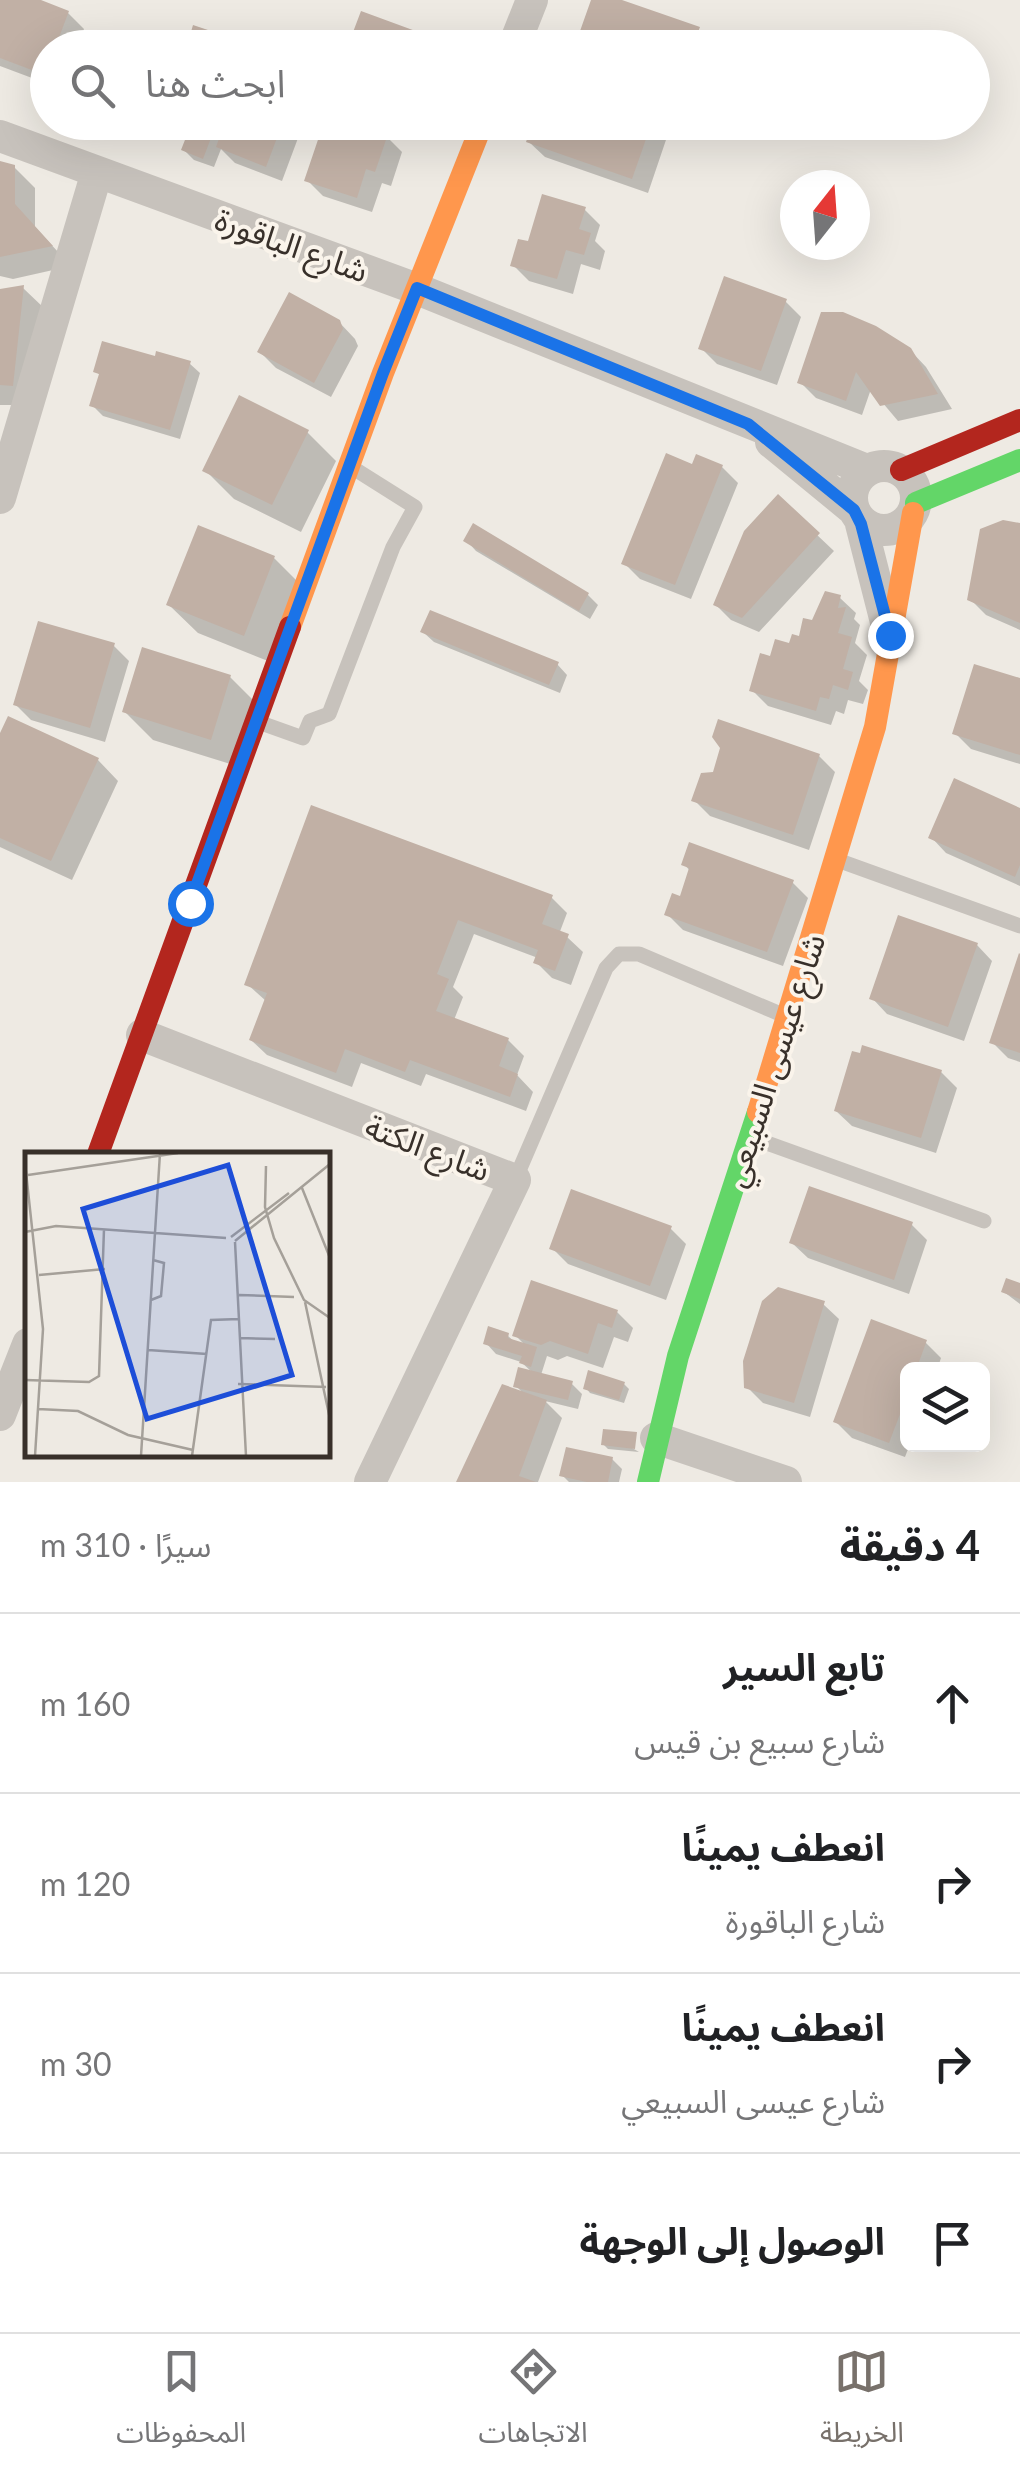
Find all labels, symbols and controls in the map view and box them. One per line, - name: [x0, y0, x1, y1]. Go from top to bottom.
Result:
- search box: [30, 30, 990, 140]
- icon: search: [65, 58, 120, 113]
- text: ابحث هنا: [145, 59, 286, 105]
- north arrow: [780, 170, 870, 260]
- street label: شارع الباقورة: [208, 198, 374, 295]
- route end: [868, 613, 914, 659]
- route start: [168, 881, 214, 927]
- street label: شارع عيسى السبيعي: [714, 929, 838, 1193]
- street label: شارع الكتة: [358, 1105, 496, 1194]
- inset map: [25, 1152, 330, 1457]
- map controls: [900, 1362, 990, 1452]
- button: layers: [900, 1362, 990, 1452]
- text: 4 دقيقة: [840, 1520, 980, 1570]
- text: سيرًا · 310 m: [40, 1525, 211, 1564]
- text: تابع السير: [723, 1643, 885, 1689]
- icon: ahead: [925, 1676, 980, 1731]
- text: 160 m: [40, 1684, 130, 1723]
- text: شارع سبيع بن قيس: [634, 1721, 885, 1760]
- text: انعطف يمينًا: [681, 1823, 885, 1869]
- icon: right: [925, 1856, 980, 1911]
- text: 120 m: [40, 1864, 130, 1903]
- text: شارع الباقورة: [725, 1901, 885, 1940]
- text: انعطف يمينًا: [681, 2003, 885, 2049]
- icon: right: [925, 2036, 980, 2091]
- text: 30 m: [40, 2044, 112, 2083]
- text: شارع عيسى السبيعي: [621, 2081, 885, 2120]
- icon: arrive: [925, 2216, 980, 2271]
- text: الوصول إلى الوجهة: [580, 2217, 885, 2263]
- tab: المحفوظات: [116, 2344, 246, 2463]
- tab: الاتجاهات: [478, 2344, 588, 2463]
- tab: الخريطة: [820, 2344, 904, 2463]

